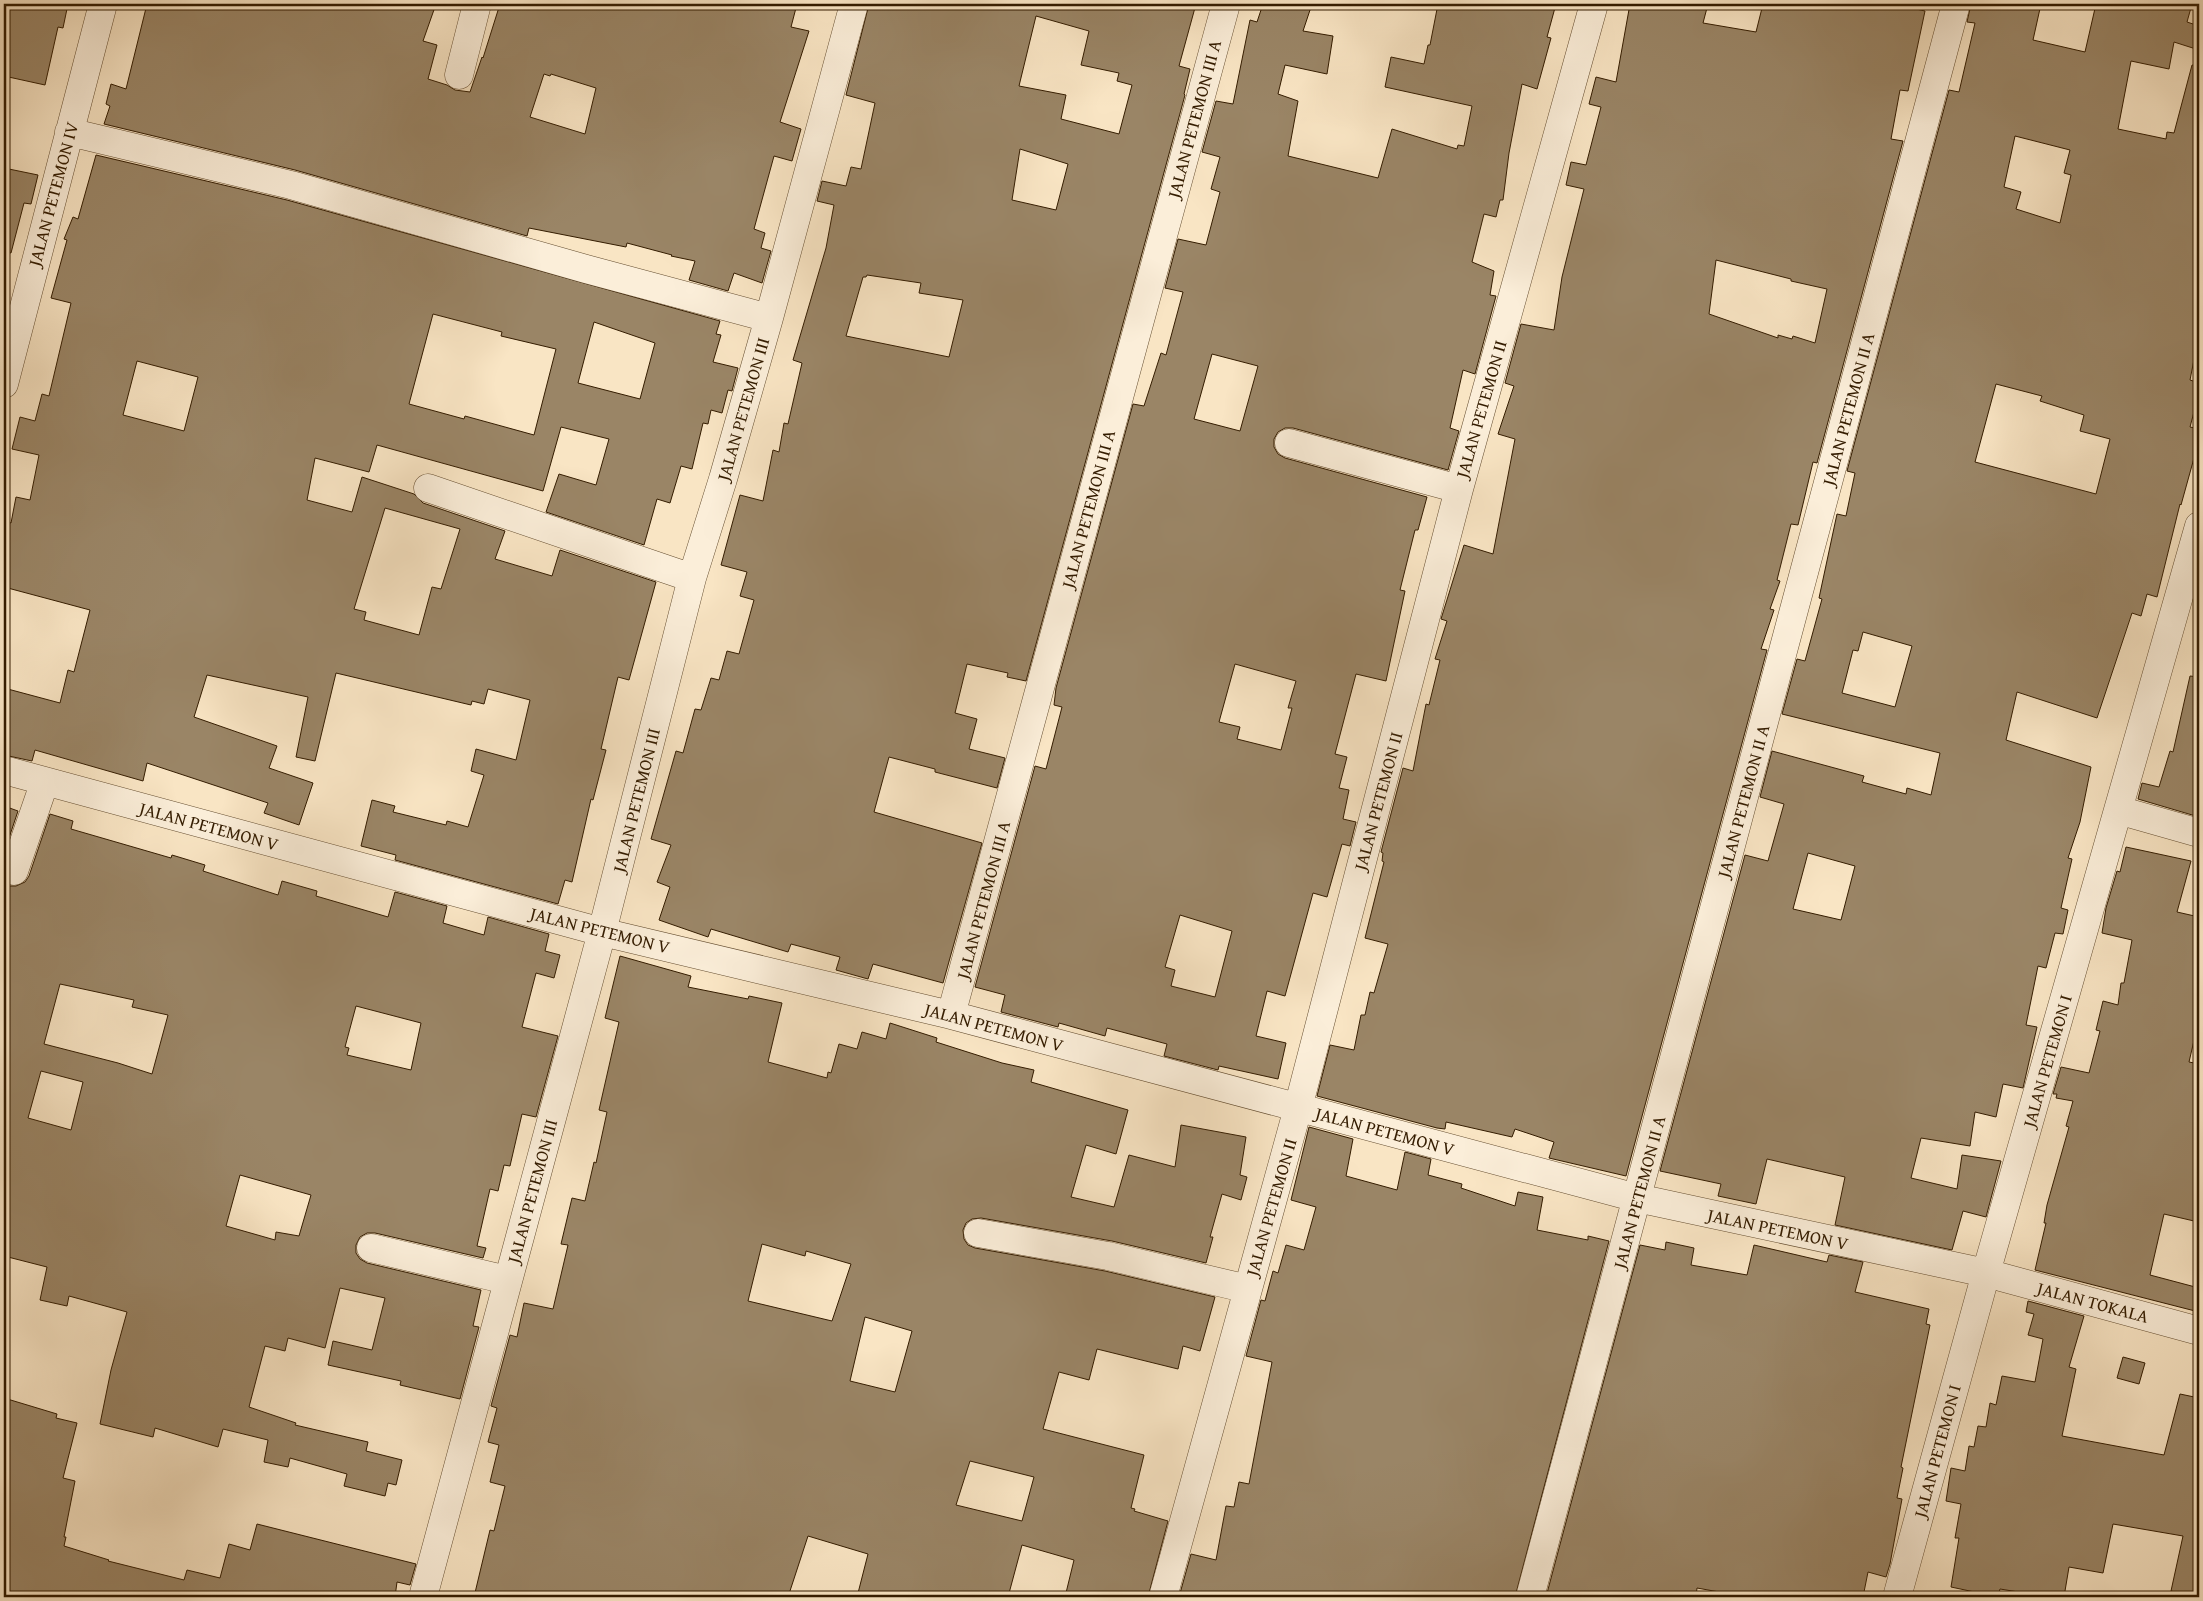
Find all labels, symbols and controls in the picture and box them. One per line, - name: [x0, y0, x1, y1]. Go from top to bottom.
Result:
- street label: JALAN PETEMON III A: [1159, 37, 1228, 203]
- street label: JALAN PETEMON IV: [20, 118, 85, 271]
- street label: JALAN PETEMON II A: [1814, 329, 1881, 490]
- street label: JALAN PETEMON III: [709, 334, 776, 486]
- street label: JALAN PETEMON II: [1448, 337, 1514, 483]
- street label: JALAN PETEMON III A: [1053, 427, 1122, 593]
- street label: JALAN PETEMON II A: [1709, 721, 1776, 882]
- street label: JALAN PETEMON III: [605, 725, 667, 877]
- street label: JALAN PETEMON II: [1346, 729, 1409, 875]
- street label: JALAN PETEMON V: [134, 794, 282, 858]
- street label: JALAN PETEMON III A: [948, 818, 1017, 984]
- street label: JALAN PETEMON V: [525, 899, 673, 960]
- street label: JALAN PETEMON I: [2015, 991, 2079, 1132]
- street label: JALAN PETEMON V: [919, 995, 1067, 1059]
- street label: JALAN PETEMON V: [1310, 1099, 1458, 1163]
- street label: JALAN PETEMON II A: [1605, 1112, 1672, 1273]
- street label: JALAN PETEMON III: [499, 1116, 564, 1268]
- street label: JALAN PETEMON II: [1238, 1135, 1304, 1281]
- street label: JALAN PETEMON V: [1703, 1200, 1851, 1257]
- street label: JALAN TOKALA: [2032, 1274, 2152, 1330]
- street label: JALAN PETEMON I: [1906, 1381, 1968, 1523]

